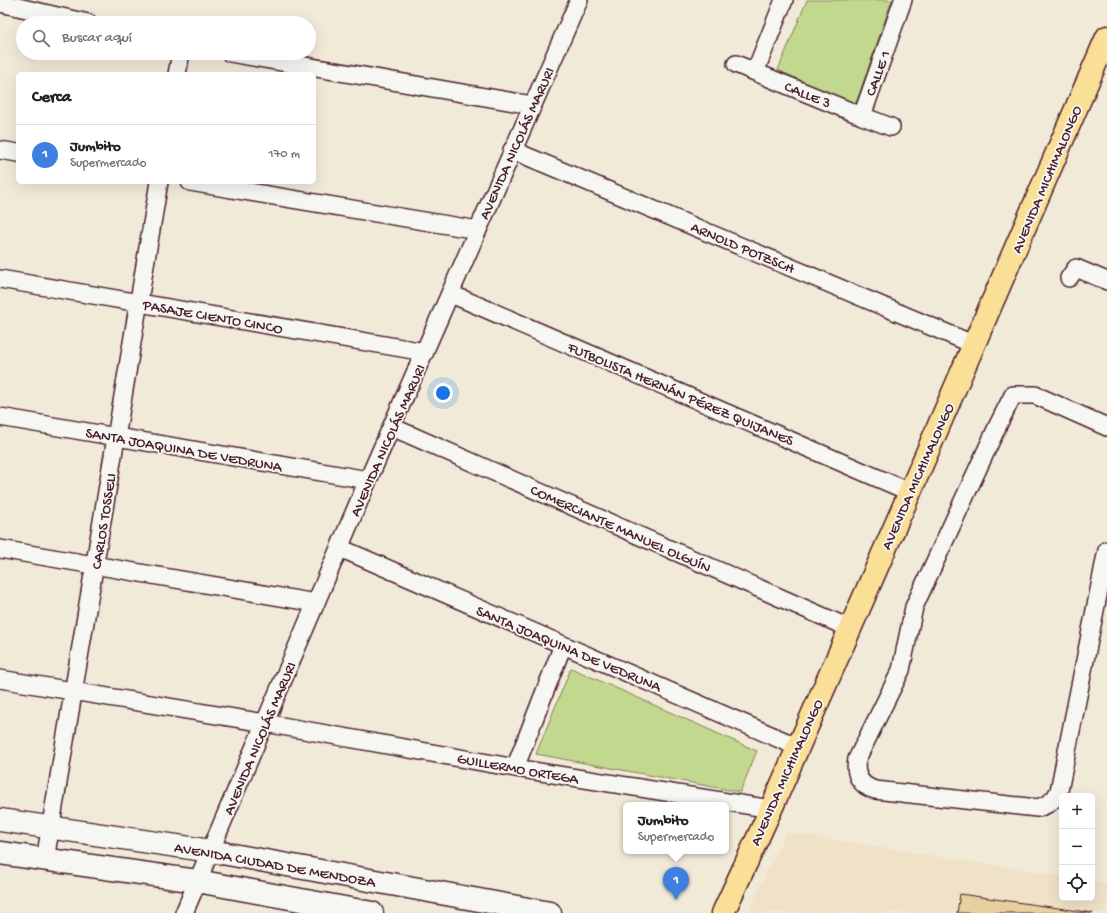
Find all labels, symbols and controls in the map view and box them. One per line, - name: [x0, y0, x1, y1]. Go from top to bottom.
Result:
- search box: [16, 16, 316, 60]
- icon: search: [30, 27, 52, 49]
- text: Buscar aquí: [62, 29, 132, 47]
- street label: CALLE 1: [862, 49, 895, 99]
- street label: AVENIDA NICOLÁS MARURI: [476, 65, 560, 223]
- street label: CALLE 3: [781, 78, 833, 113]
- text: Cerca: [32, 88, 71, 108]
- street label: AVENIDA MICHIMALONGO: [1009, 103, 1087, 256]
- text: Jumbito: [70, 138, 121, 156]
- text: 1: [42, 147, 48, 162]
- text: 170 m: [268, 147, 300, 162]
- text: Supermercado: [70, 156, 146, 171]
- street label: ARNOLD POTZSCH: [688, 219, 797, 279]
- street label: PASAJE CIENTO CINCO: [140, 297, 284, 339]
- street label: FUTBOLISTA HERNÁN PÉREZ QUIJANES: [563, 338, 796, 451]
- street label: AVENIDA NICOLÁS MARURI: [347, 362, 431, 520]
- your location: [433, 383, 453, 403]
- street label: AVENIDA MICHIMALONGO: [878, 401, 959, 553]
- street label: SANTA JOAQUINA DE VEDRUNA: [84, 425, 285, 477]
- street label: CARLOS TOSSELI: [88, 472, 121, 571]
- street label: COMERCIANTE MANUEL OLGUÍN: [527, 482, 714, 578]
- street label: SANTA JOAQUINA DE VEDRUNA: [473, 603, 665, 698]
- street label: AVENIDA NICOLÁS MARURI: [220, 659, 301, 818]
- street label: AVENIDA MICHIMALONGO: [747, 697, 828, 849]
- street label: GUILLERMO ORTEGA: [455, 750, 581, 790]
- map controls: [1059, 793, 1095, 901]
- button: +: [1059, 793, 1095, 829]
- popup: [623, 802, 729, 854]
- text: Jumbito: [638, 812, 689, 830]
- button: −: [1059, 829, 1095, 865]
- text: Supermercado: [638, 830, 714, 845]
- street label: AVENIDA CIUDAD DE MENDOZA: [173, 839, 378, 893]
- button: locate: [1059, 865, 1095, 901]
- pin: 1: [663, 867, 689, 900]

